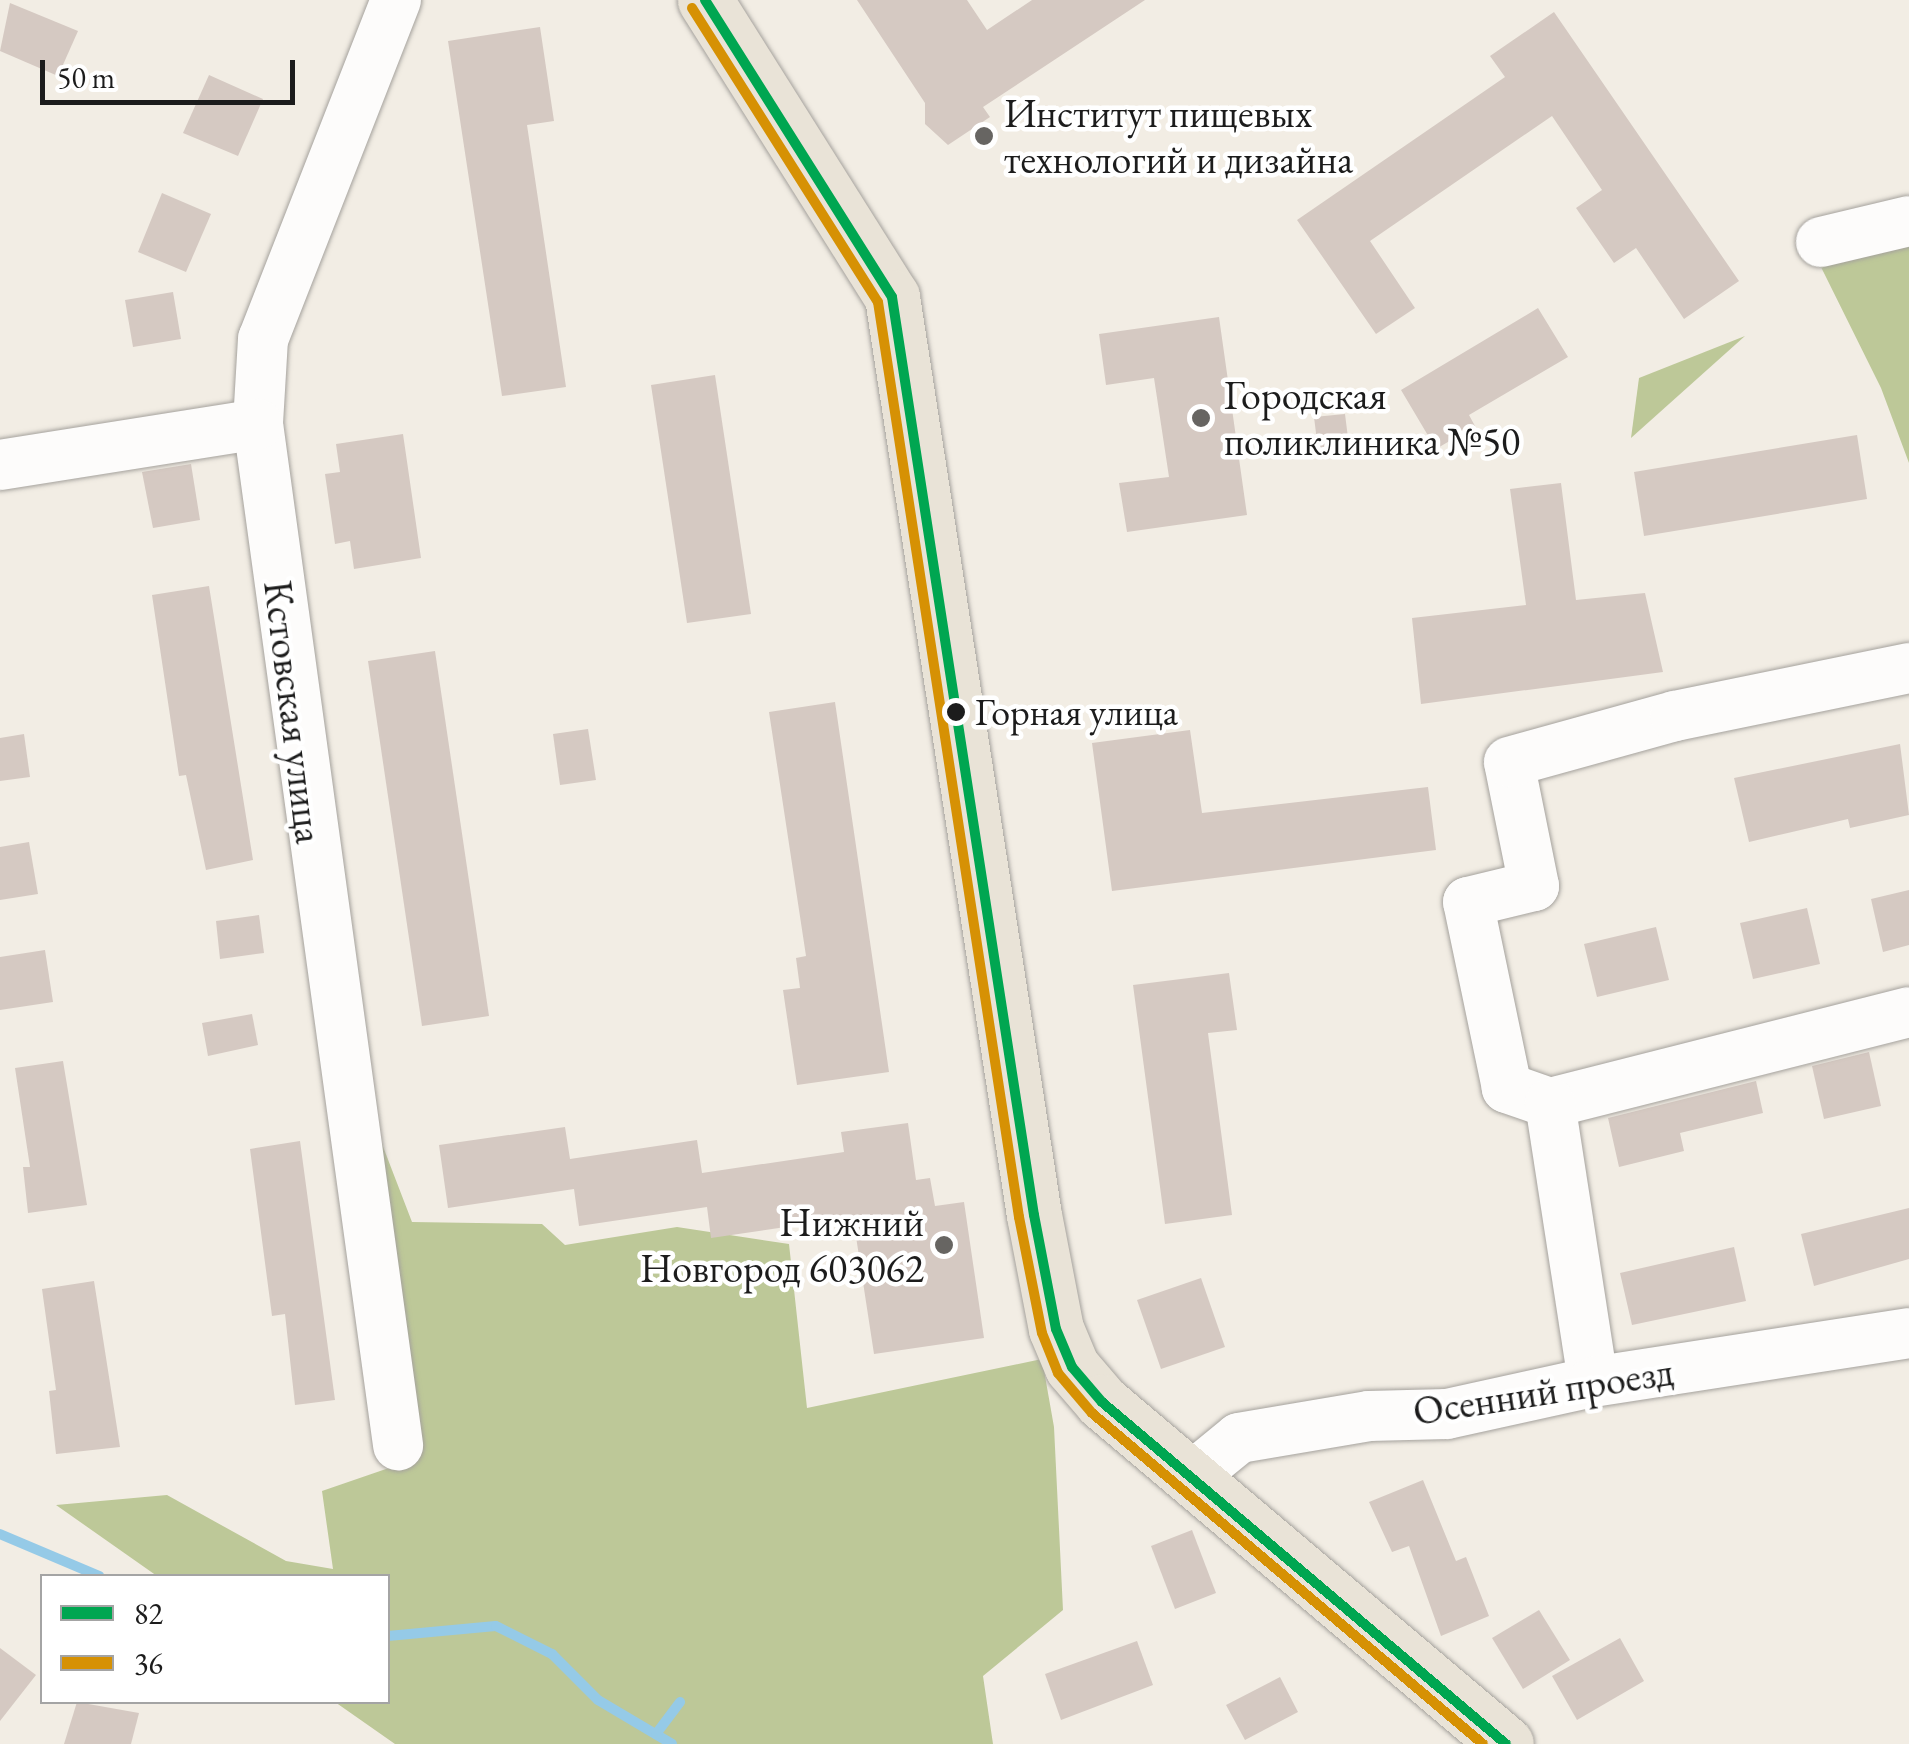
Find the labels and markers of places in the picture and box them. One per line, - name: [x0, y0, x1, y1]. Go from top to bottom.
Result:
- place label: Институт пищевых технологий и дизайна: [1004, 89, 1353, 183]
- marker: Институт пищевых технологий и дизайна: [973, 125, 995, 147]
- place label: Городская поликлиника №50: [1224, 371, 1520, 465]
- marker: Городская поликлиника №50: [1188, 405, 1214, 431]
- place label: Горная улица: [975, 689, 1178, 735]
- marker: Горная улица: [946, 702, 966, 722]
- place label: Нижний Новгород 603062: [640, 1198, 924, 1292]
- marker: Нижний Новгород 603062: [933, 1234, 955, 1256]

